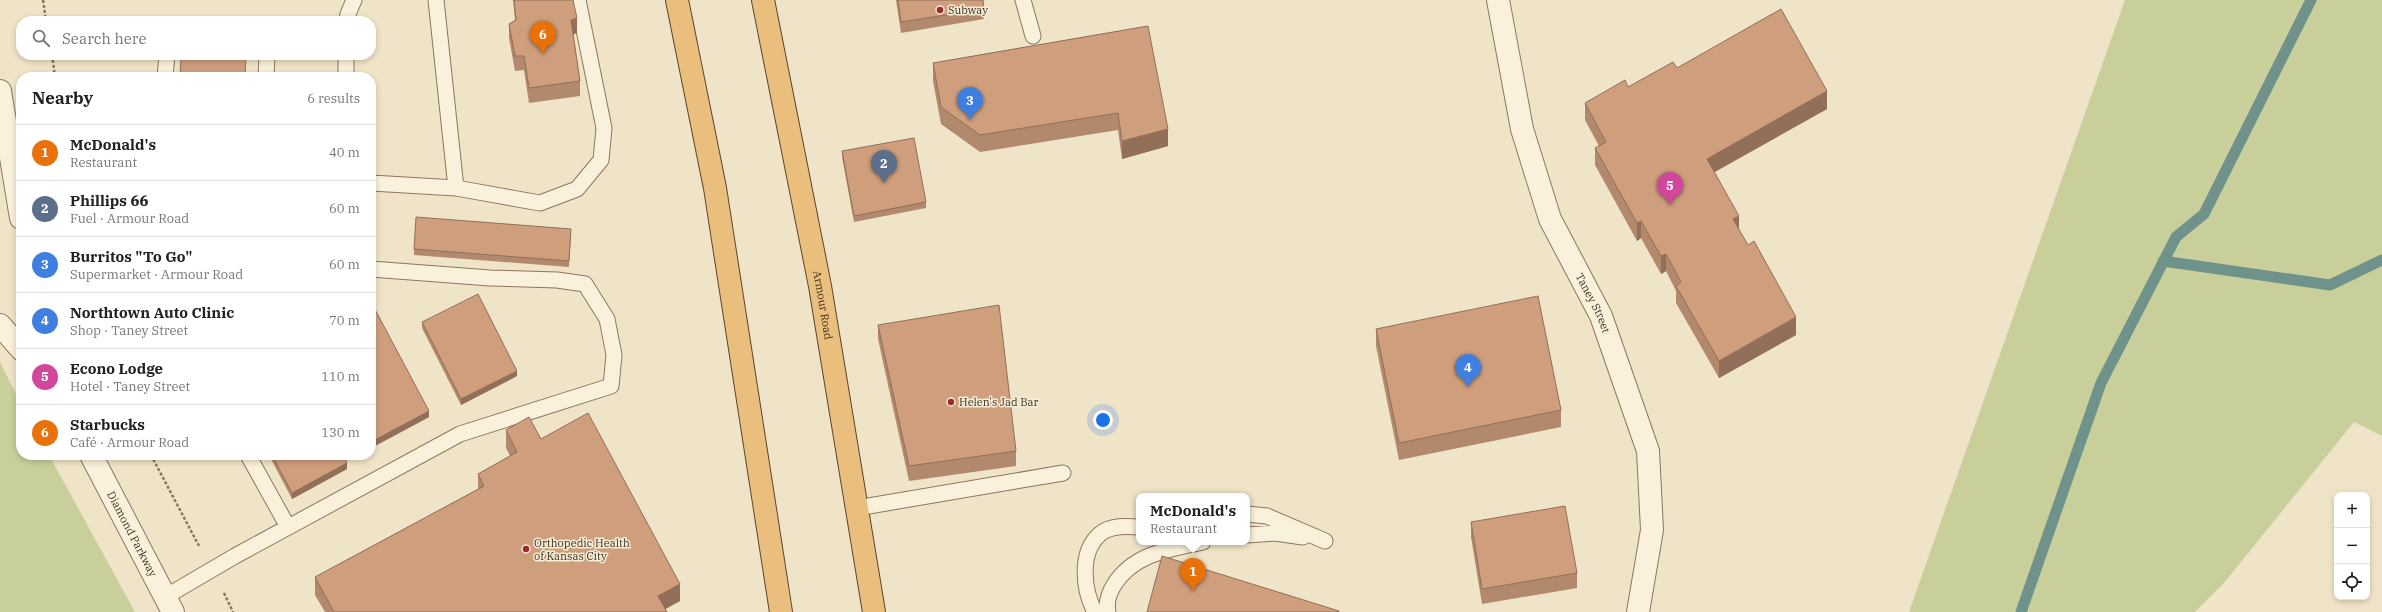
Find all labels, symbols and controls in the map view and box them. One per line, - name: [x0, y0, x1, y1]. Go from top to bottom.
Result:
- place label: Subway: [948, 3, 988, 17]
- marker: Subway: [935, 5, 945, 15]
- search box: [16, 16, 376, 60]
- pin: 6: [530, 21, 556, 54]
- icon: search: [30, 27, 52, 49]
- text: Search here: [62, 29, 147, 48]
- text: Nearby: [32, 87, 93, 109]
- pin: 3: [957, 87, 983, 120]
- text: 6 results: [307, 90, 360, 107]
- text: McDonald's: [70, 135, 156, 154]
- text: 1: [41, 144, 49, 161]
- text: 40 m: [329, 144, 360, 161]
- pin: 2: [871, 150, 897, 183]
- text: Restaurant: [70, 154, 137, 171]
- pin: 5: [1657, 172, 1683, 205]
- text: Phillips 66: [70, 191, 148, 210]
- text: 2: [41, 200, 49, 217]
- text: 60 m: [329, 200, 360, 217]
- text: Fuel · Armour Road: [70, 210, 189, 227]
- text: Burritos "To Go": [70, 247, 192, 266]
- text: 3: [41, 256, 49, 273]
- text: 60 m: [329, 256, 360, 273]
- text: Supermarket · Armour Road: [70, 266, 243, 283]
- street label: Armour Road: [810, 269, 836, 341]
- street label: Taney Street: [1573, 271, 1613, 335]
- text: Northtown Auto Clinic: [70, 303, 234, 322]
- text: 4: [41, 312, 49, 329]
- text: 70 m: [329, 312, 360, 329]
- text: Shop · Taney Street: [70, 322, 188, 339]
- pin: 4: [1455, 354, 1481, 387]
- text: Econo Lodge: [70, 359, 163, 378]
- text: 5: [41, 368, 49, 385]
- text: 110 m: [321, 368, 360, 385]
- text: Hotel · Taney Street: [70, 378, 190, 395]
- place label: Helen's Jad Bar: [959, 395, 1039, 409]
- marker: Helen's Jad Bar: [946, 397, 956, 407]
- your location: [1093, 410, 1113, 430]
- text: Starbucks: [70, 415, 145, 434]
- text: 6: [41, 424, 49, 441]
- text: 130 m: [321, 424, 360, 441]
- text: Café · Armour Road: [70, 434, 189, 451]
- street label: Diamond Parkway: [104, 489, 160, 579]
- map controls: [2334, 492, 2370, 600]
- button: +: [2334, 492, 2370, 528]
- popup: [1136, 493, 1250, 545]
- text: McDonald's: [1150, 501, 1236, 520]
- text: Restaurant: [1150, 520, 1217, 537]
- button: −: [2334, 528, 2370, 564]
- place label: Orthopedic Health of Kansas City: [534, 536, 630, 563]
- marker: Orthopedic Health of Kansas City: [521, 544, 531, 554]
- pin: 1: [1180, 558, 1206, 591]
- button: locate: [2334, 564, 2370, 600]

